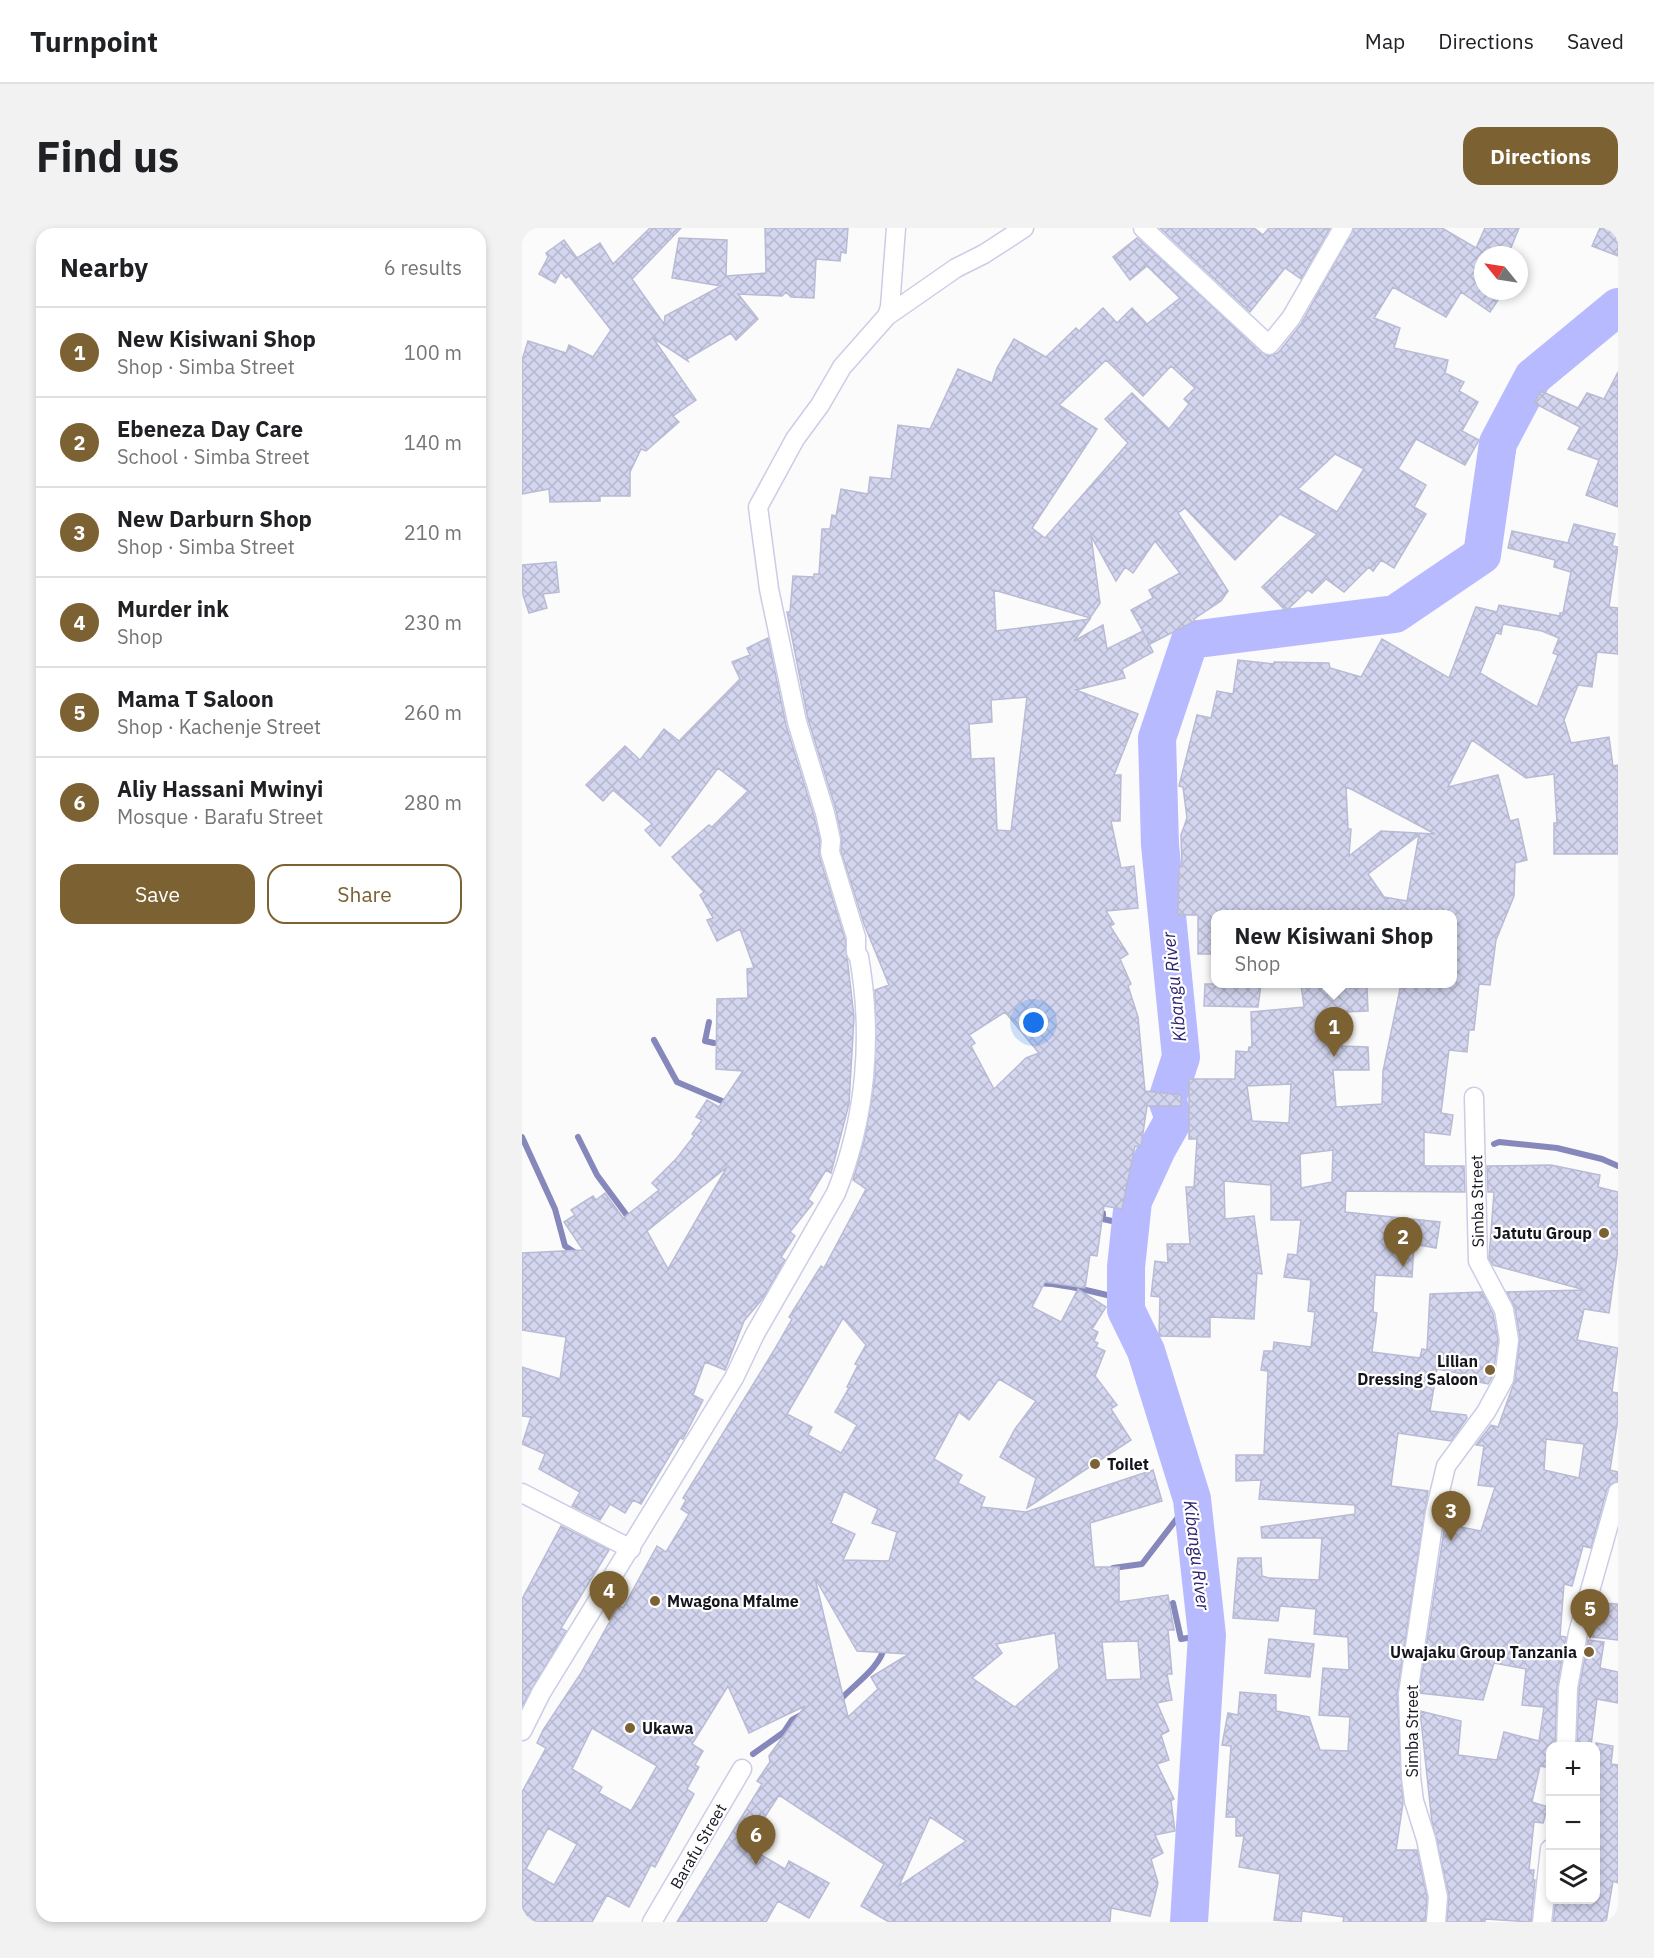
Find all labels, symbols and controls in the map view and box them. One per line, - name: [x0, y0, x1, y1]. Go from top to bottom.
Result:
- text: Turnpoint: [30, 23, 158, 60]
- text: Map: [1365, 27, 1405, 55]
- text: Directions: [1438, 27, 1534, 55]
- text: Saved: [1567, 27, 1624, 55]
- button: Directions: [1463, 127, 1618, 185]
- text: Find us: [36, 129, 179, 184]
- north arrow: [1474, 246, 1528, 300]
- text: Nearby: [60, 250, 148, 284]
- text: 6 results: [384, 254, 462, 281]
- text: New Kisiwani Shop: [117, 324, 316, 353]
- text: 1: [74, 339, 86, 366]
- text: 100 m: [404, 339, 462, 366]
- text: Shop · Simba Street: [117, 353, 295, 380]
- text: Ebeneza Day Care: [117, 414, 303, 443]
- text: 2: [74, 429, 86, 456]
- text: 140 m: [404, 429, 462, 456]
- text: School · Simba Street: [117, 443, 310, 470]
- text: New Darburn Shop: [117, 504, 312, 533]
- text: 3: [74, 519, 86, 546]
- text: 210 m: [404, 519, 462, 546]
- text: Shop · Simba Street: [117, 533, 295, 560]
- text: Murder ink: [117, 594, 229, 623]
- text: 4: [74, 609, 86, 636]
- text: 230 m: [404, 609, 462, 636]
- text: Shop: [117, 623, 163, 650]
- text: Mama T Saloon: [117, 684, 274, 713]
- text: 5: [74, 699, 86, 726]
- text: 260 m: [404, 699, 462, 726]
- text: Shop · Kachenje Street: [117, 713, 321, 740]
- text: Aliy Hassani Mwinyi: [117, 774, 323, 803]
- text: 6: [74, 789, 86, 816]
- text: 280 m: [404, 789, 462, 816]
- text: Mosque · Barafu Street: [117, 803, 323, 830]
- button: Save: [60, 864, 255, 924]
- button: Share: [267, 864, 462, 924]
- popup: [1211, 910, 1457, 988]
- text: New Kisiwani Shop: [1235, 921, 1433, 950]
- water label: Kibangu River: [1157, 930, 1191, 1043]
- text: Shop: [1235, 950, 1280, 977]
- your location: [1019, 1008, 1048, 1037]
- pin: 1: [1314, 1008, 1354, 1057]
- street label: Simba Street: [1466, 1154, 1488, 1248]
- pin: 2: [1384, 1218, 1422, 1267]
- place label: Jatutu Group: [1493, 1223, 1592, 1243]
- marker: Jatutu Group: [1597, 1226, 1611, 1240]
- place label: Lilian Dressing Saloon: [1357, 1351, 1478, 1389]
- marker: Lilian Dressing Saloon: [1483, 1363, 1497, 1377]
- place label: Toilet: [1107, 1454, 1149, 1474]
- marker: Toilet: [1088, 1457, 1102, 1471]
- pin: 3: [1432, 1492, 1470, 1541]
- water label: Kibangu River: [1179, 1499, 1215, 1612]
- pin: 4: [590, 1572, 628, 1621]
- pin: 5: [1570, 1590, 1610, 1639]
- place label: Mwagona Mfalme: [667, 1591, 799, 1611]
- marker: Mwagona Mfalme: [648, 1594, 662, 1608]
- place label: Uwajaku Group Tanzania: [1390, 1642, 1577, 1662]
- marker: Uwajaku Group Tanzania: [1582, 1645, 1596, 1659]
- street label: Simba Street: [1402, 1685, 1422, 1777]
- place label: Ukawa: [642, 1718, 694, 1738]
- marker: Ukawa: [623, 1721, 637, 1735]
- map controls: [1546, 1742, 1600, 1904]
- button: +: [1546, 1742, 1600, 1796]
- button: −: [1546, 1796, 1600, 1850]
- street label: Barafu Street: [666, 1800, 730, 1892]
- pin: 6: [736, 1816, 776, 1865]
- button: layers: [1546, 1850, 1600, 1904]

